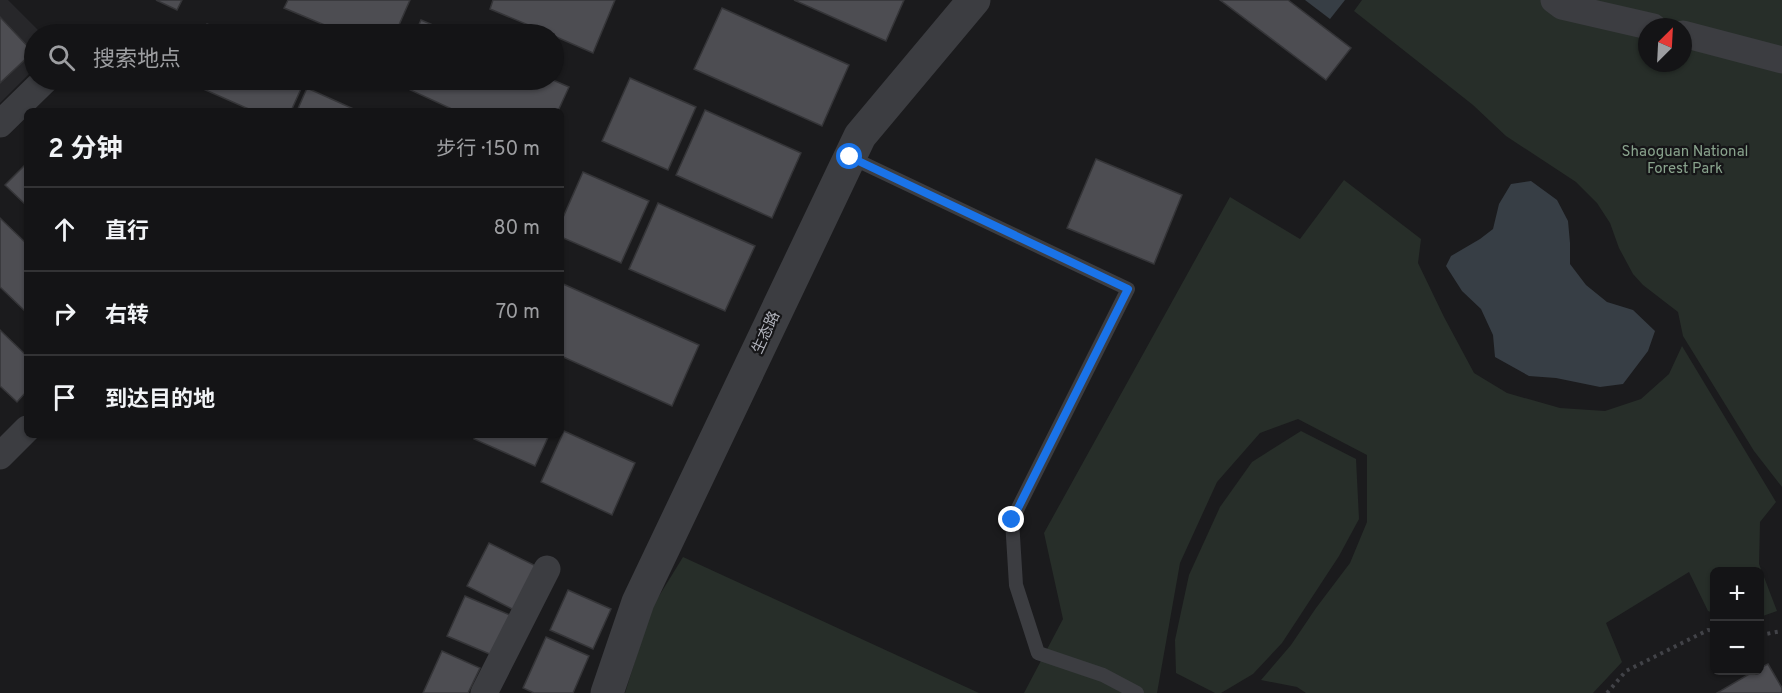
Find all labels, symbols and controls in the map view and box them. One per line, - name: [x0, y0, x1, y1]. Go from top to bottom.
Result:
- north arrow: [1638, 18, 1692, 72]
- search box: [24, 24, 564, 90]
- icon: search: [45, 41, 78, 74]
- text: 搜索地点: [93, 47, 181, 74]
- text: 2 分钟: [48, 134, 122, 167]
- text: 步行 · 150 m: [436, 137, 540, 163]
- route start: [836, 143, 862, 169]
- park label: Shaoguan National Forest Park: [1622, 143, 1748, 179]
- icon: ahead: [48, 213, 81, 246]
- text: 80 m: [494, 216, 540, 242]
- text: 直行: [105, 219, 149, 246]
- icon: right: [48, 297, 81, 330]
- text: 70 m: [496, 300, 540, 326]
- text: 右转: [105, 303, 149, 330]
- street label: 生态路: [749, 309, 785, 357]
- icon: arrive: [48, 381, 81, 414]
- text: 到达目的地: [105, 387, 215, 414]
- route end: [998, 506, 1024, 532]
- map controls: [1710, 567, 1764, 675]
- button: +: [1710, 567, 1764, 621]
- button: −: [1710, 621, 1764, 675]

